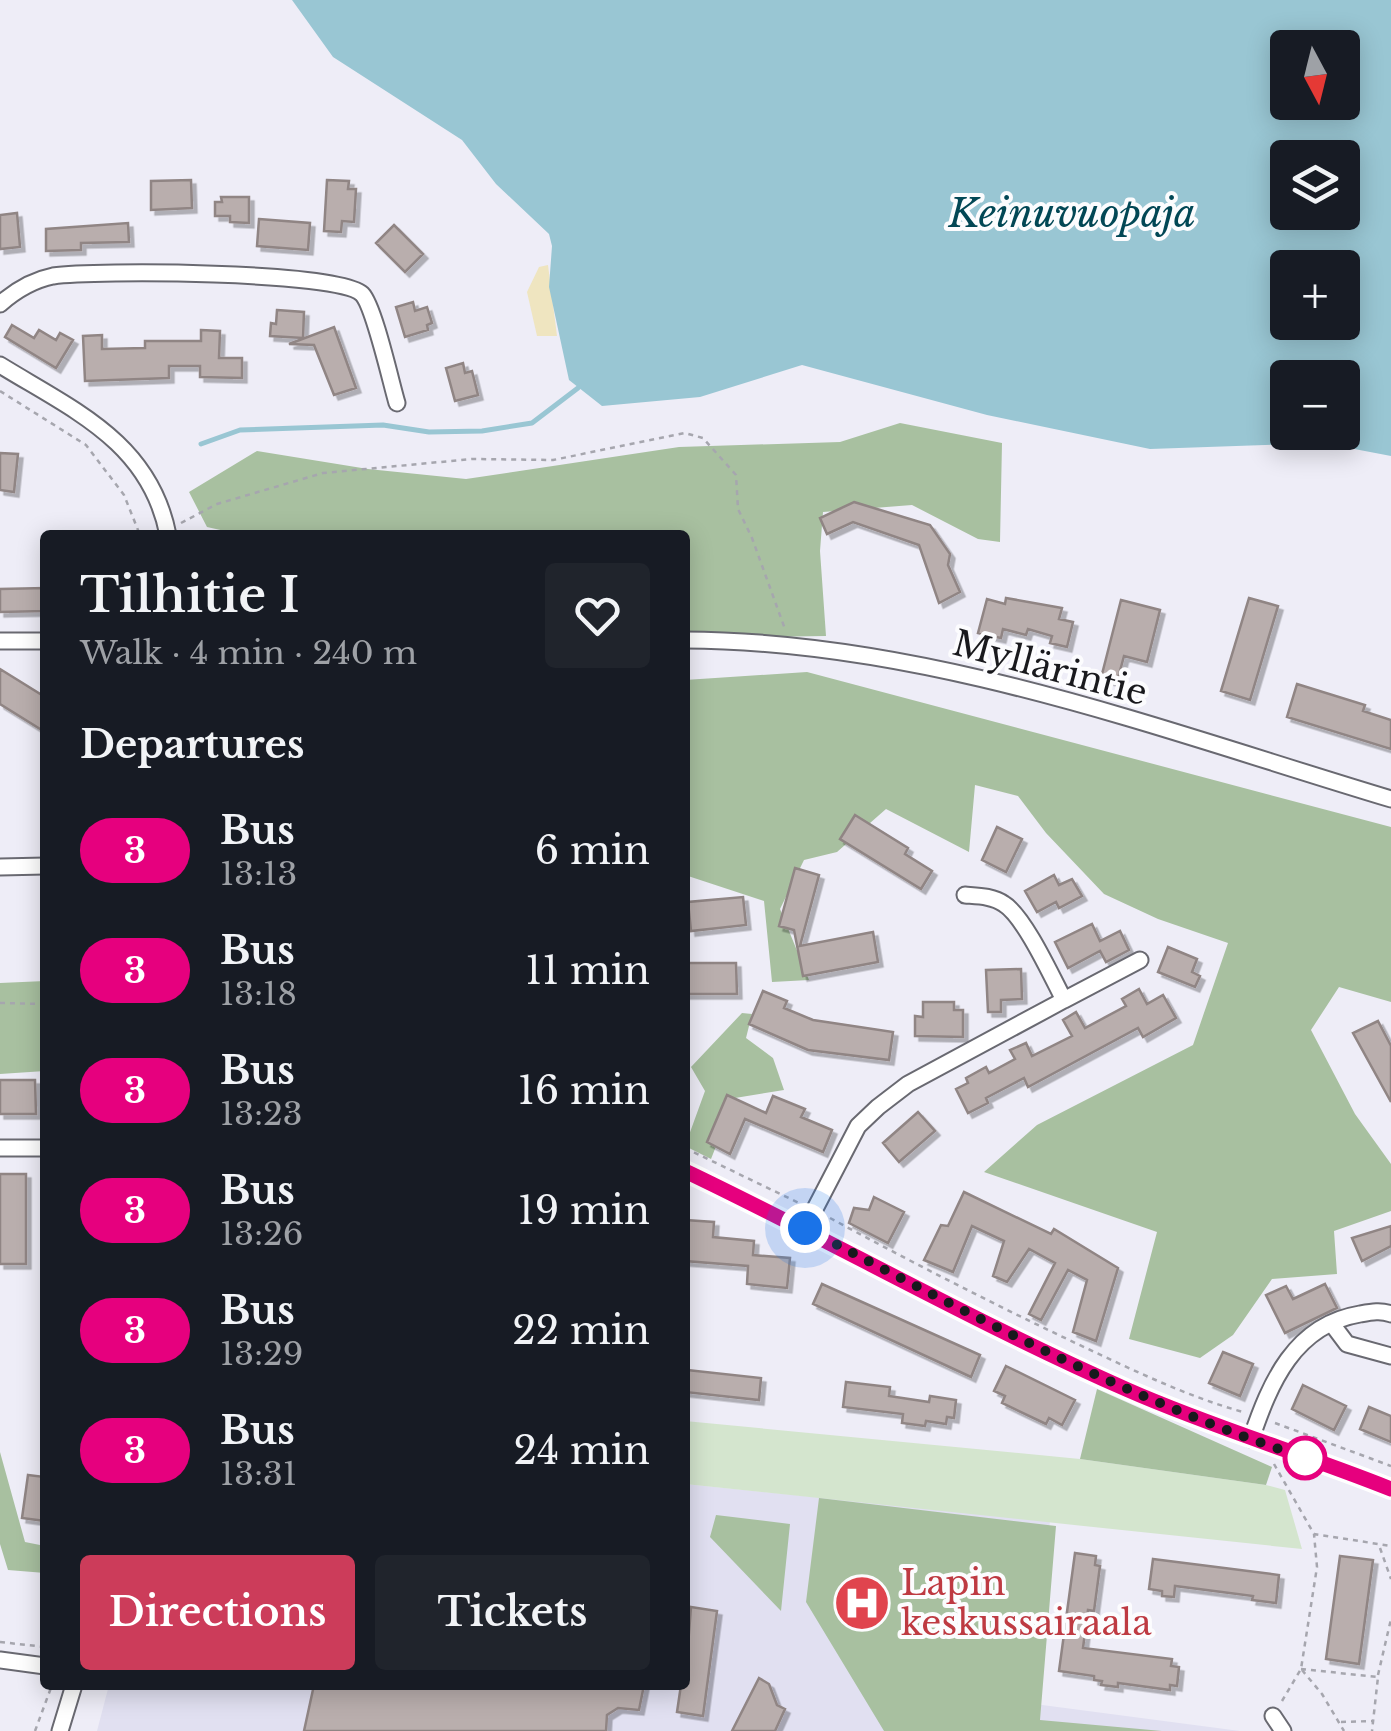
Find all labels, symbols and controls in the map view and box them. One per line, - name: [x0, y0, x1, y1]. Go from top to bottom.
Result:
- north arrow: [1270, 30, 1360, 120]
- map controls: [1270, 30, 1360, 450]
- button: layers: [1270, 140, 1360, 230]
- water label: Keinuvuopaja: [947, 190, 1196, 237]
- button: +: [1270, 250, 1360, 340]
- button: −: [1270, 360, 1360, 450]
- button: heart: [545, 563, 650, 668]
- text: Tilhitie I: [80, 565, 300, 625]
- street label: Myllärintie: [948, 621, 1152, 714]
- text: Walk · 4 min · 240 m: [80, 633, 417, 673]
- text: Departures: [80, 721, 304, 768]
- text: Bus: [220, 807, 295, 854]
- text: 6 min: [535, 827, 650, 874]
- text: 3: [124, 829, 146, 872]
- text: 13:13: [220, 854, 297, 894]
- text: Bus: [220, 927, 295, 974]
- text: 11 min: [525, 947, 650, 994]
- text: 3: [124, 949, 146, 992]
- text: 13:18: [220, 974, 297, 1014]
- text: Bus: [220, 1047, 295, 1094]
- text: 16 min: [518, 1067, 650, 1114]
- text: 3: [124, 1069, 146, 1112]
- text: 13:23: [220, 1094, 303, 1134]
- text: Bus: [220, 1167, 295, 1214]
- text: 19 min: [518, 1187, 650, 1234]
- text: 3: [124, 1189, 146, 1232]
- your location: [780, 1203, 830, 1253]
- text: 13:26: [220, 1214, 303, 1254]
- text: Bus: [220, 1287, 295, 1334]
- text: 22 min: [512, 1307, 650, 1354]
- text: 3: [124, 1309, 146, 1352]
- text: 13:29: [220, 1334, 303, 1374]
- text: Bus: [220, 1407, 295, 1454]
- text: 24 min: [514, 1427, 650, 1474]
- text: 3: [124, 1429, 146, 1472]
- unlabelled marker: [1284, 1437, 1326, 1479]
- text: 13:31: [220, 1454, 297, 1494]
- button: Directions: [80, 1555, 355, 1670]
- button: Tickets: [375, 1555, 650, 1670]
- place label: Lapin keskussairaala: [901, 1561, 1152, 1644]
- hospital icon: Lapin keskussairaala: [832, 1573, 892, 1633]

